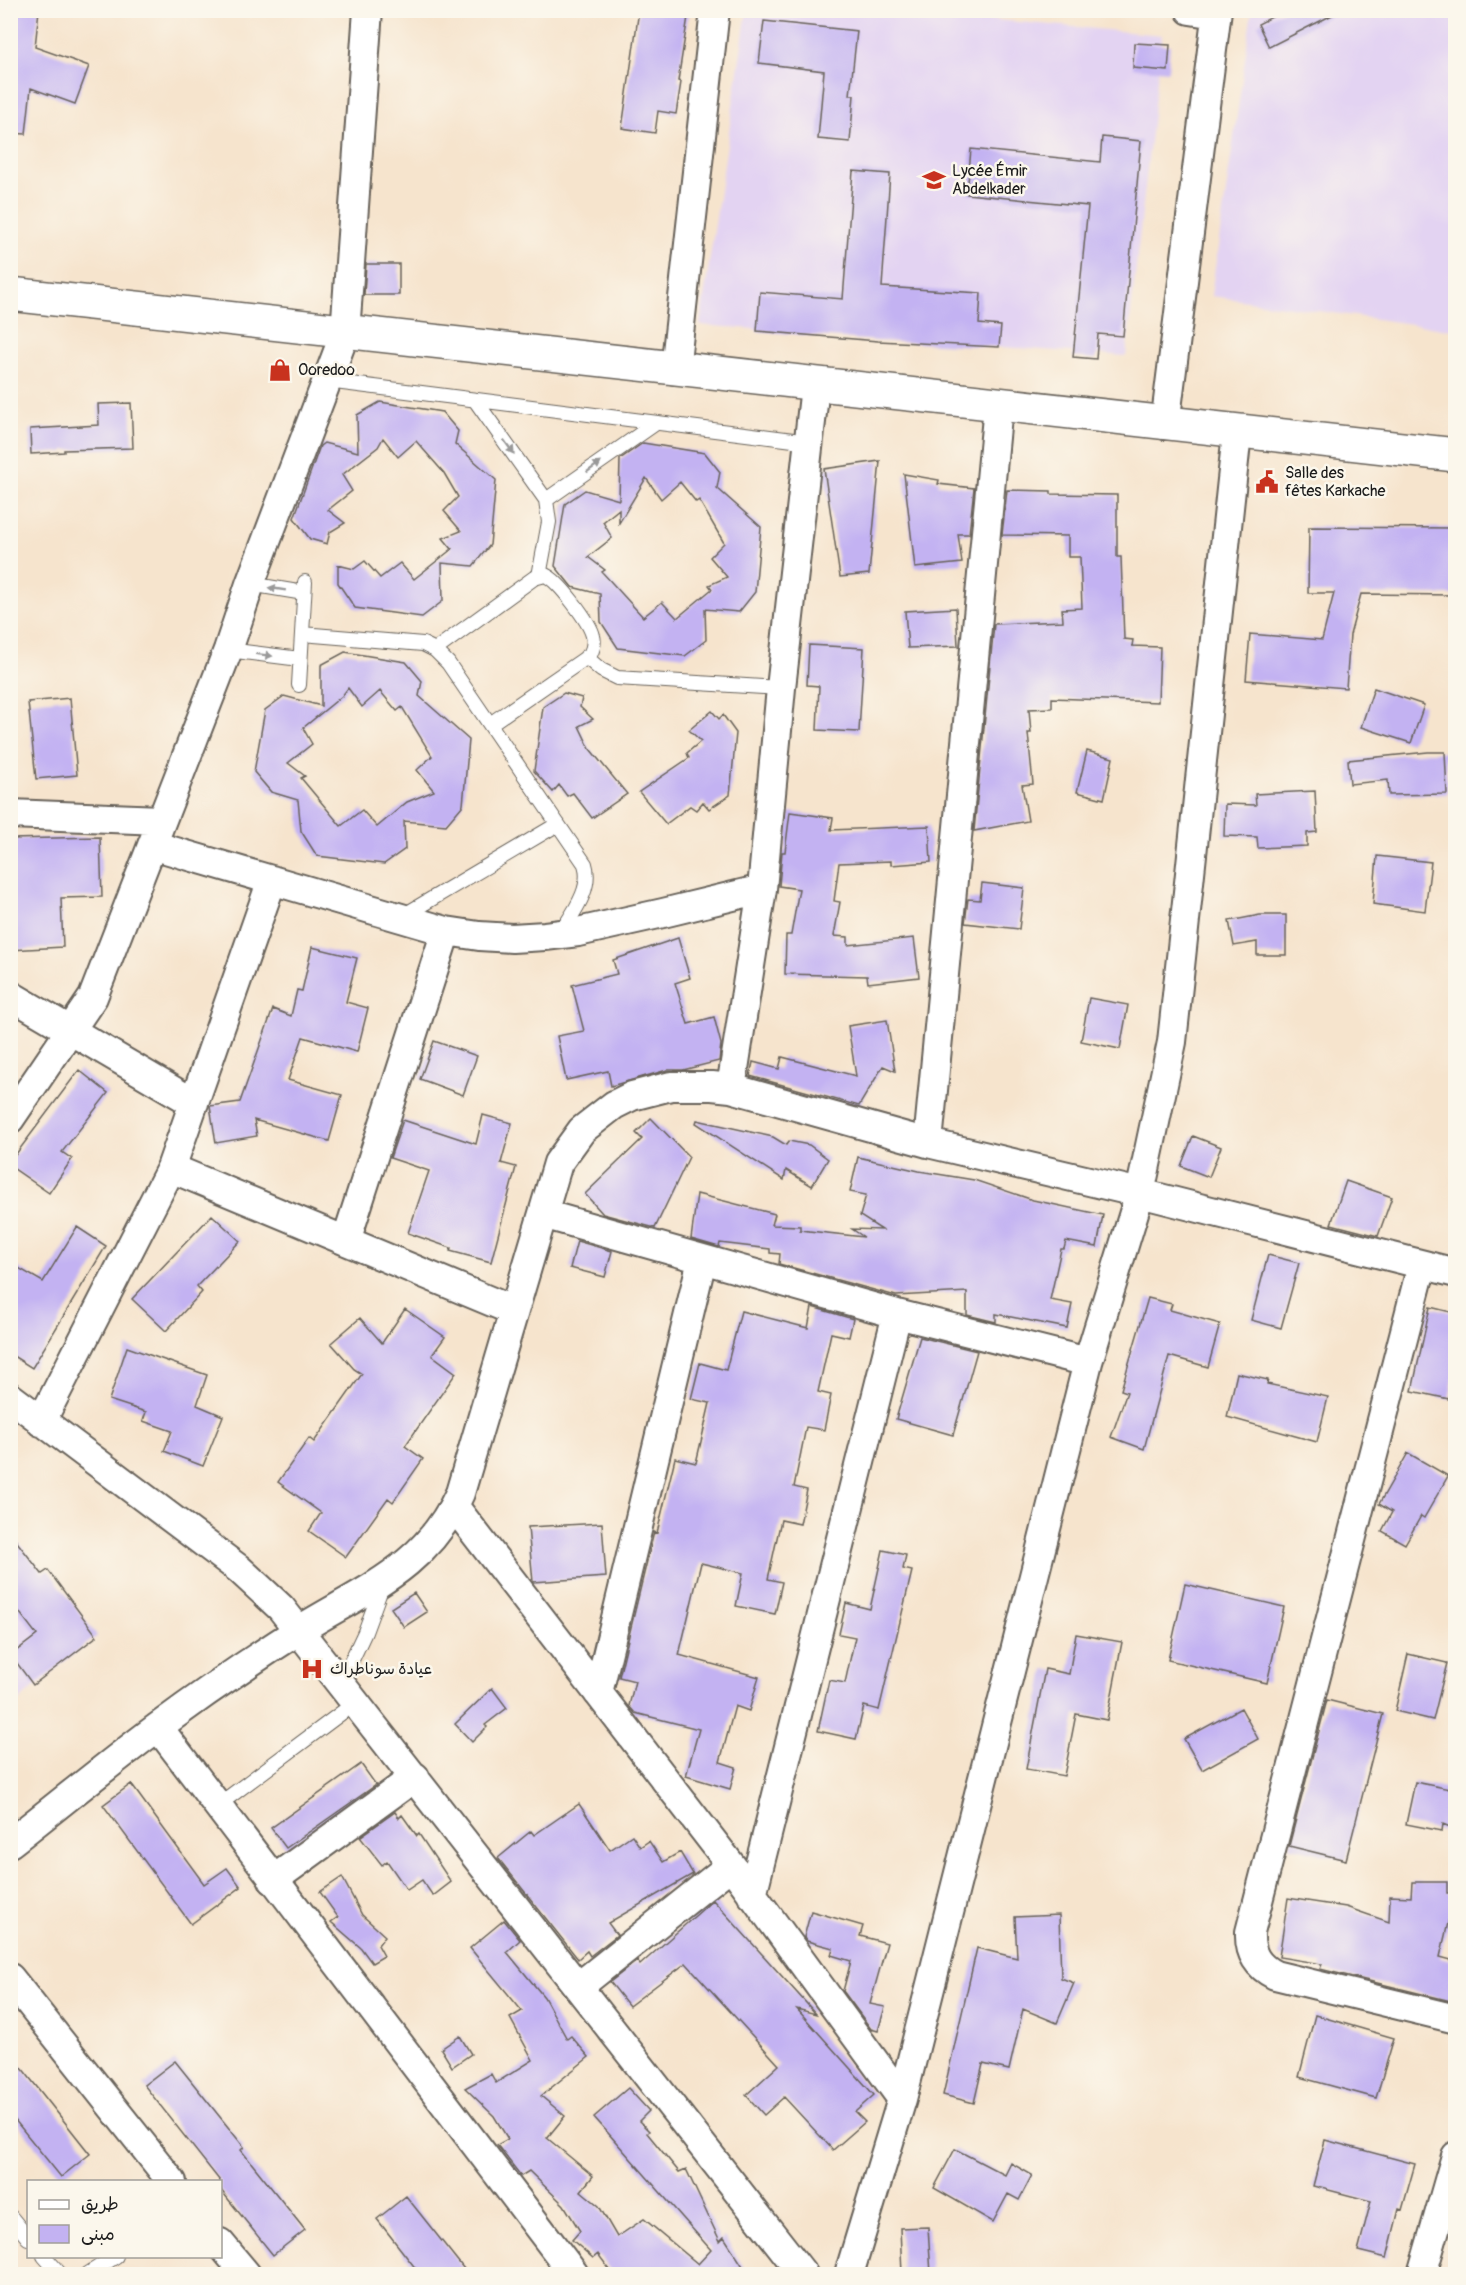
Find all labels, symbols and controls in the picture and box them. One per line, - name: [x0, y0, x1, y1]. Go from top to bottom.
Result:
- place label: Lycée Émir Abdelkader: [952, 161, 1028, 199]
- school or university icon: Lycée Émir Abdelkader: [921, 167, 947, 193]
- shop icon: Ooredoo: [267, 357, 293, 383]
- place label: Ooredoo: [298, 360, 355, 380]
- one-way arrow: [503, 439, 515, 455]
- one-way arrow: [585, 461, 601, 473]
- place label: Salle des fêtes Karkache: [1285, 463, 1386, 501]
- public building icon: Salle des fêtes Karkache: [1254, 469, 1280, 495]
- one-way arrow: [267, 584, 286, 593]
- one-way arrow: [255, 650, 274, 659]
- hospital icon: عيادة سوناطراك: [299, 1656, 325, 1682]
- place label: عيادة سوناطراك: [330, 1659, 432, 1679]
- legend: [27, 2180, 222, 2258]
- text: طريق: [81, 2193, 119, 2216]
- text: مبنى: [81, 2223, 115, 2246]

